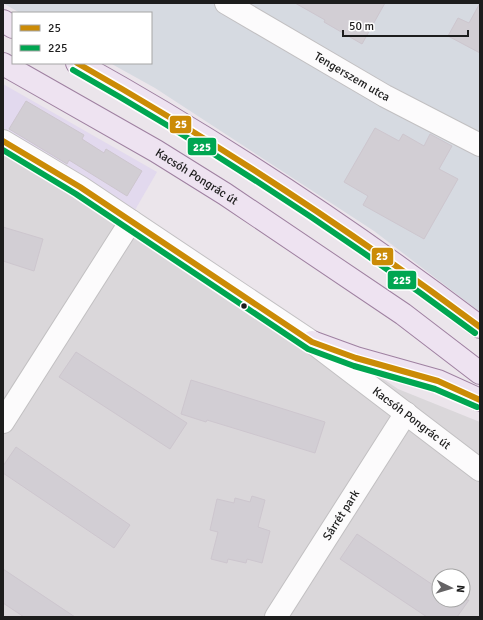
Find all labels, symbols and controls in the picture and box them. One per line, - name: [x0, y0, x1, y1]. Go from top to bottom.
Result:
- legend: [12, 12, 152, 64]
- scale bar: [343, 12, 468, 38]
- text: 50 m: [349, 19, 374, 34]
- text: 25: [48, 21, 61, 36]
- text: 225: [48, 41, 67, 56]
- street label: Tengerszem utca: [311, 49, 392, 105]
- line badge: 25: [169, 115, 192, 134]
- text: 25: [175, 118, 187, 131]
- line badge: 225: [187, 137, 217, 156]
- text: 225: [193, 141, 211, 154]
- street label: Kacsóh Pongrác út: [153, 145, 241, 208]
- line badge: 25: [371, 247, 394, 266]
- text: 25: [376, 250, 388, 263]
- line badge: 225: [387, 270, 417, 290]
- text: 225: [393, 274, 411, 287]
- unlabelled marker: [239, 301, 249, 311]
- street label: Kacsóh Pongrác út: [369, 383, 454, 453]
- street label: Sárrét park: [319, 487, 363, 543]
- north arrow: [431, 568, 471, 608]
- text: N: [454, 584, 467, 593]

